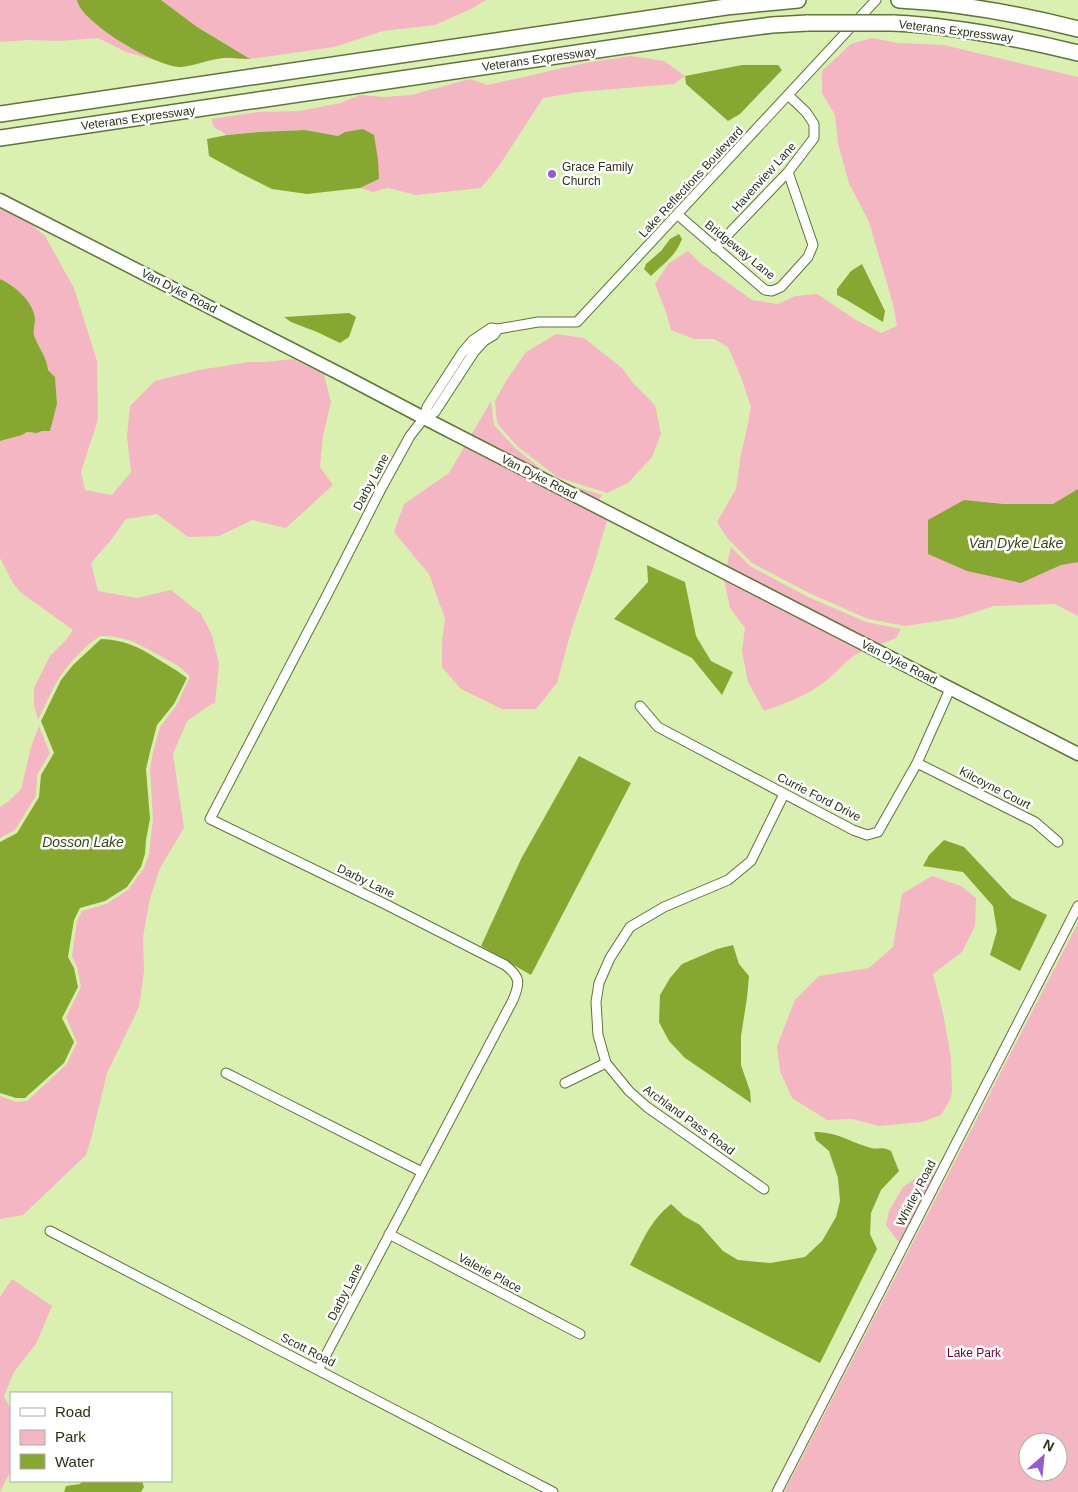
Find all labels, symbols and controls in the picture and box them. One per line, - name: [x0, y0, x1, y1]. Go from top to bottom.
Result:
- street label: Veterans Expressway: [898, 17, 1014, 45]
- street label: Veterans Expressway: [481, 44, 597, 74]
- street label: Veterans Expressway: [80, 103, 196, 133]
- street label: Lake Reflections Boulevard: [636, 124, 746, 240]
- street label: Havenview Lane: [729, 139, 799, 215]
- place label: Grace Family Church: [562, 160, 633, 188]
- marker: Grace Family Church: [546, 168, 558, 180]
- street label: Bridgeway Lane: [702, 217, 778, 283]
- street label: Van Dyke Road: [139, 266, 219, 316]
- street label: Darby Lane: [350, 451, 392, 513]
- street label: Van Dyke Road: [499, 452, 579, 502]
- water label: Van Dyke Lake: [969, 535, 1063, 551]
- street label: Van Dyke Road: [859, 637, 939, 687]
- street label: Kilcoyne Court: [957, 764, 1034, 812]
- street label: Currie Ford Drive: [775, 770, 863, 824]
- water label: Dosson Lake: [42, 834, 124, 850]
- street label: Darby Lane: [335, 861, 397, 901]
- street label: Archland Pass Road: [641, 1082, 737, 1158]
- street label: Whirley Road: [893, 1158, 939, 1228]
- street label: Valerie Place: [456, 1250, 524, 1296]
- street label: Darby Lane: [325, 1261, 365, 1323]
- street label: Scott Road: [278, 1330, 338, 1370]
- park label: Lake Park: [947, 1346, 1002, 1360]
- legend: [10, 1392, 172, 1482]
- text: Road: [55, 1403, 91, 1420]
- text: Park: [55, 1428, 86, 1445]
- north arrow: [1018, 1432, 1068, 1482]
- text: N: [1041, 1436, 1057, 1455]
- text: Water: [55, 1453, 94, 1470]

